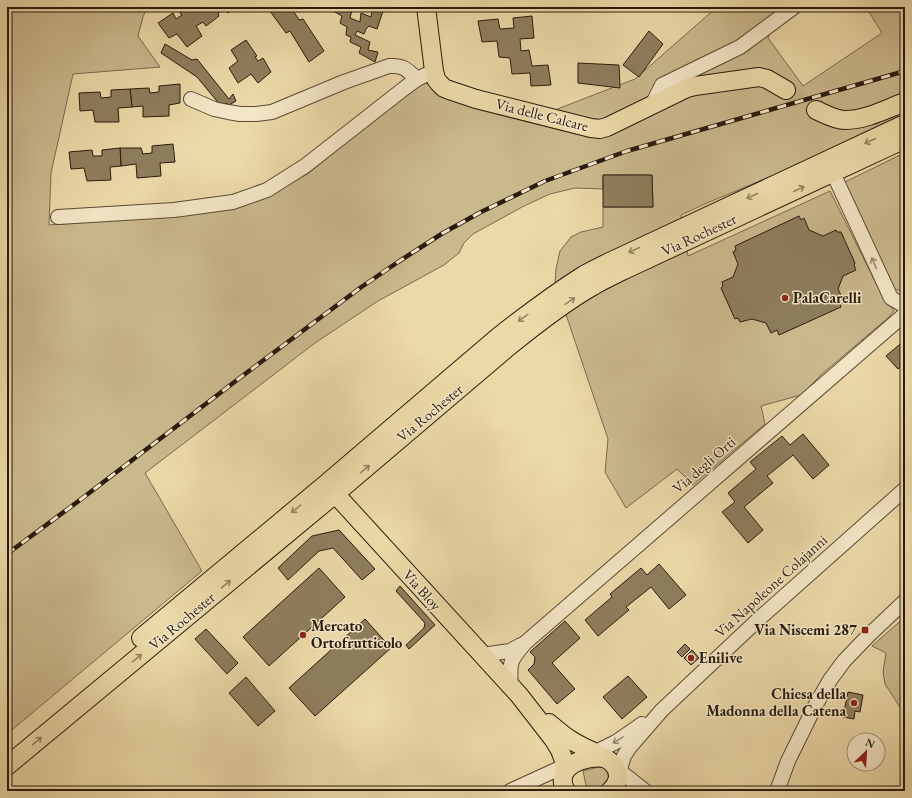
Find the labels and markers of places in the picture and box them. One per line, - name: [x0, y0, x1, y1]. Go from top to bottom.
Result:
- place label: PalaCarelli: [793, 288, 862, 307]
- marker: PalaCarelli: [780, 293, 790, 303]
- place label: Mercato Ortofrutticolo: [311, 616, 403, 652]
- place label: Via Niscemi 287: [754, 620, 857, 639]
- marker: Via Niscemi 287: [860, 625, 870, 635]
- marker: Mercato Ortofrutticolo: [298, 630, 308, 640]
- place label: Enilive: [699, 648, 743, 667]
- marker: Enilive: [686, 653, 696, 663]
- place label: Chiesa della Madonna della Catena: [706, 684, 846, 720]
- marker: Chiesa della Madonna della Catena: [849, 698, 859, 708]

